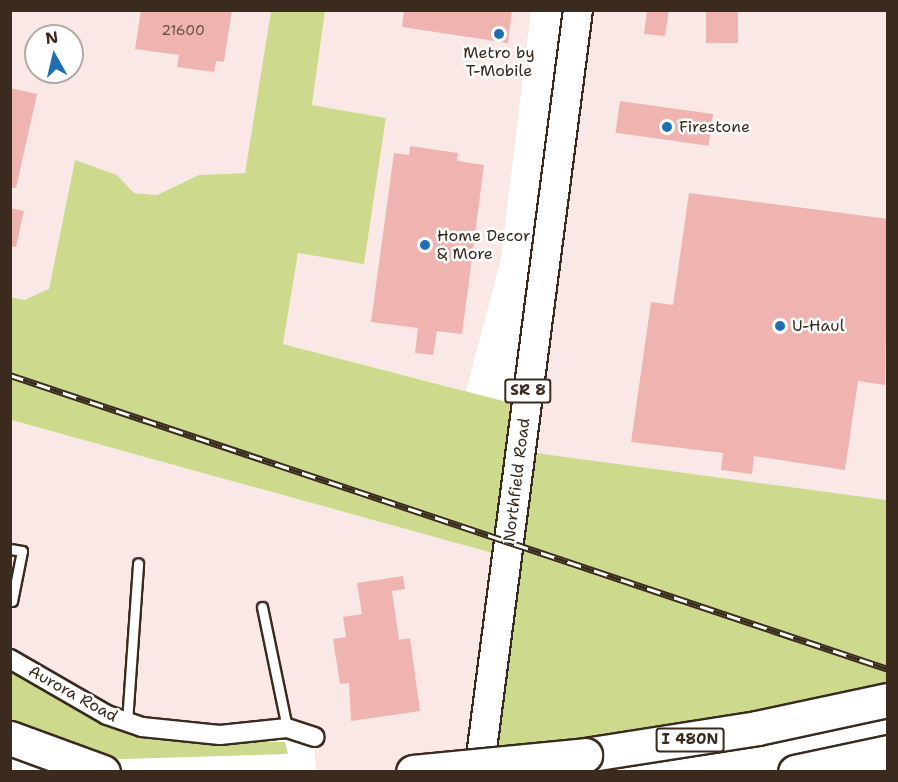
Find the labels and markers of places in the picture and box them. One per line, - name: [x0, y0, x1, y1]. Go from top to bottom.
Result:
- marker: Metro by T-Mobile: [492, 27, 506, 41]
- place label: Metro by T-Mobile: [463, 43, 535, 81]
- place label: Firestone: [679, 117, 750, 137]
- marker: Firestone: [660, 120, 674, 134]
- place label: Home Decor & More: [437, 226, 531, 264]
- marker: Home Decor & More: [418, 238, 432, 252]
- place label: U-Haul: [792, 316, 845, 336]
- marker: U-Haul: [773, 319, 787, 333]

